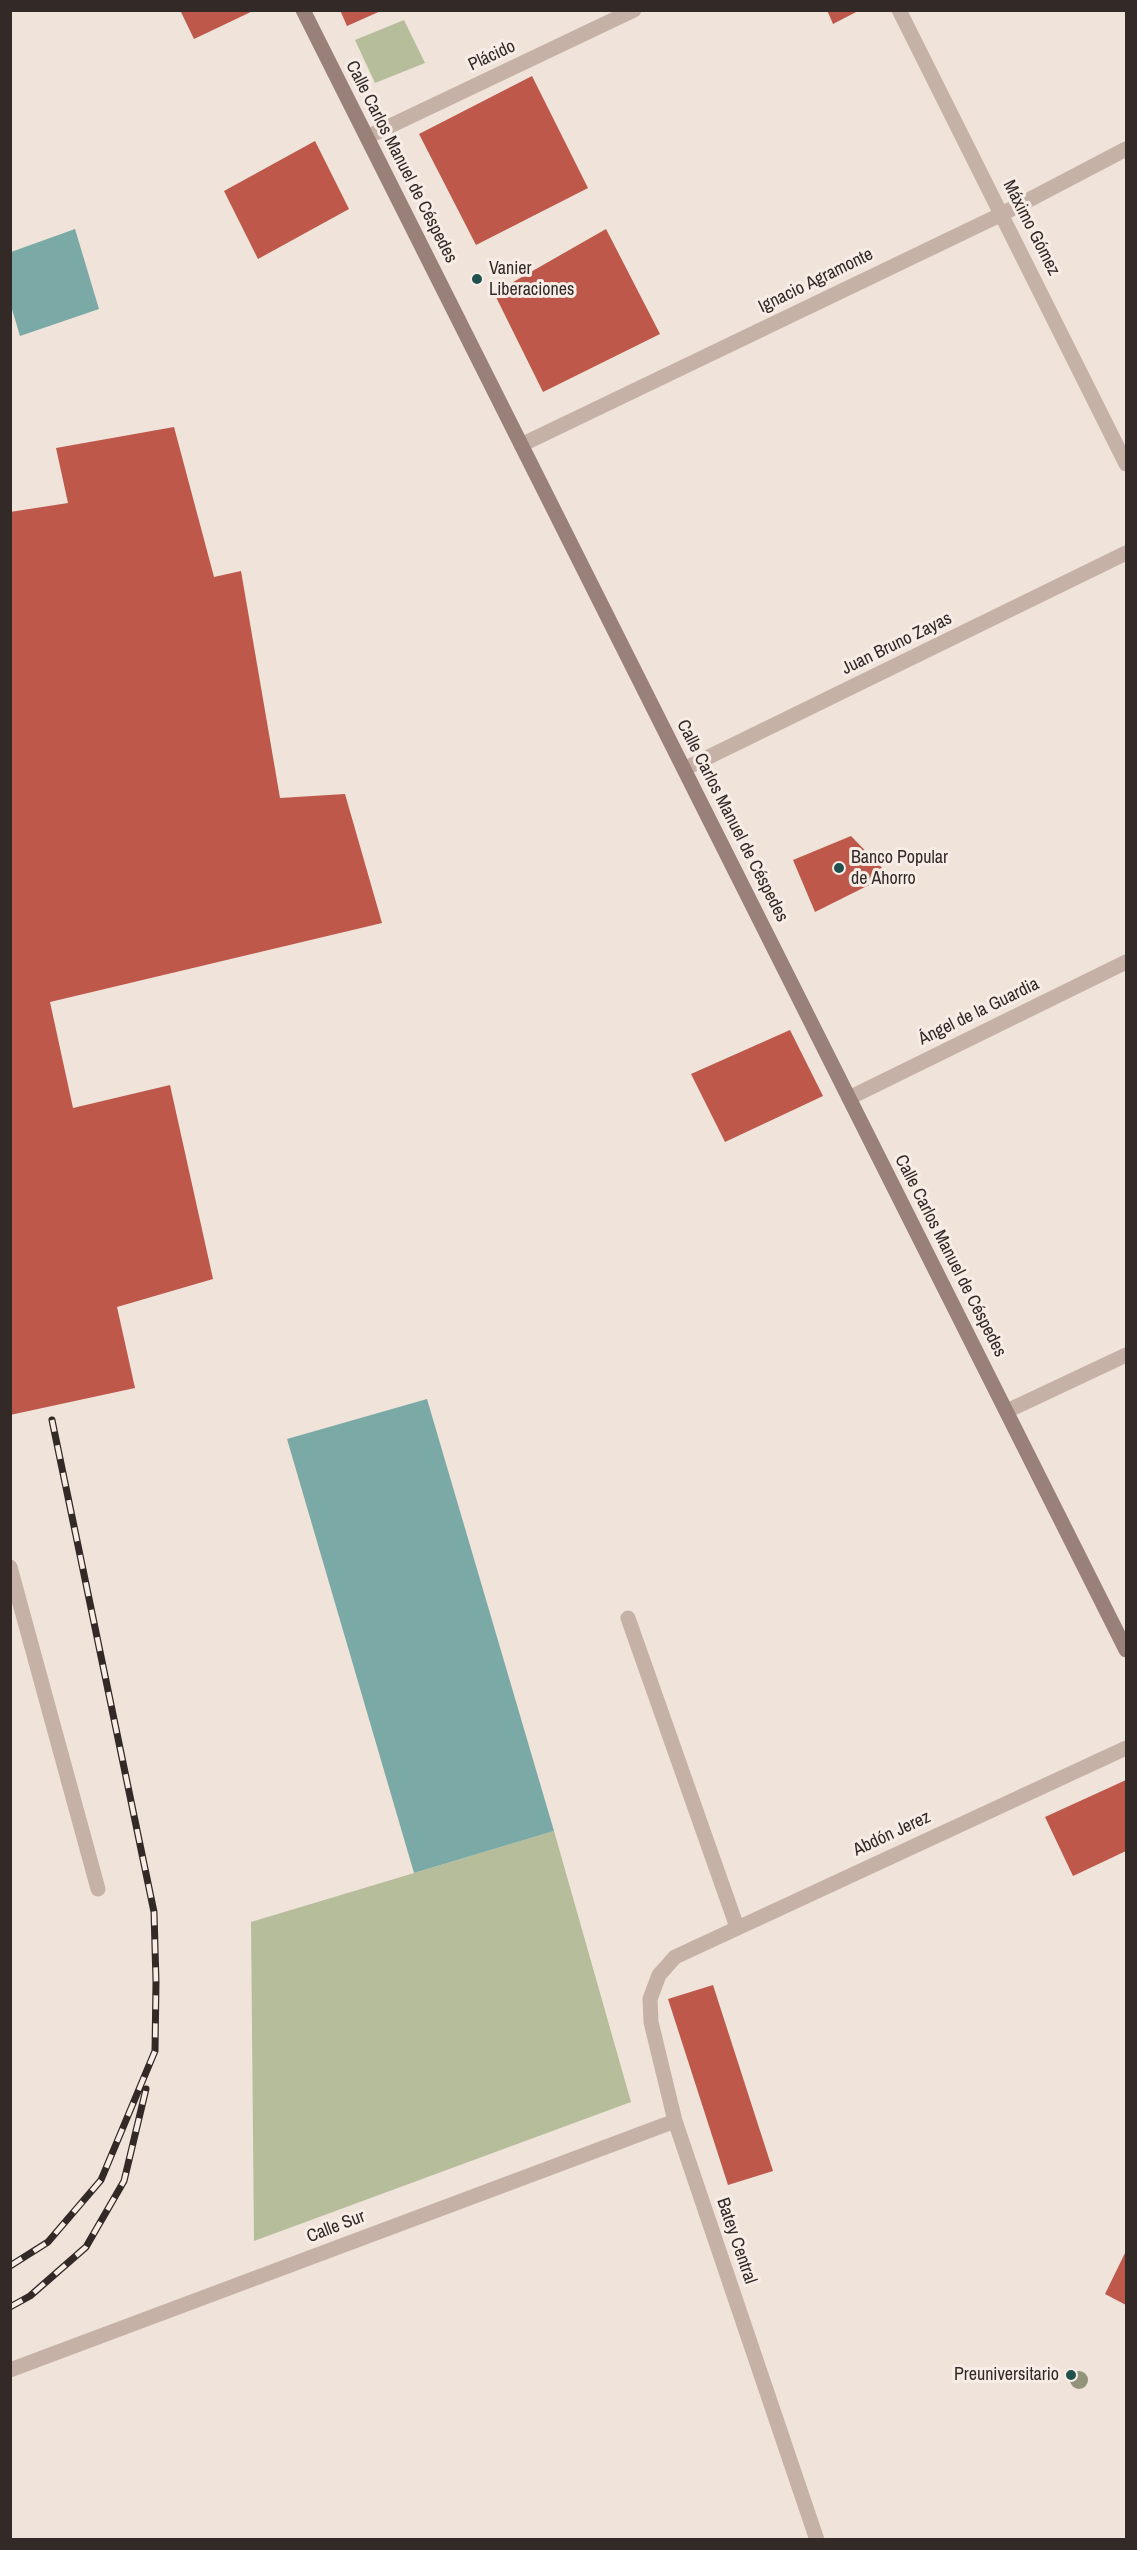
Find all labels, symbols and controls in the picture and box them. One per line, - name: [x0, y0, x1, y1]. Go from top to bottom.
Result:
- street label: Plácido: [465, 36, 519, 76]
- street label: Calle Carlos Manuel de Céspedes: [341, 57, 461, 267]
- street label: Máximo Gómez: [998, 177, 1064, 279]
- street label: Ignacio Agramonte: [755, 244, 877, 318]
- place label: Vanier Liberaciones: [489, 258, 574, 300]
- marker: Vanier Liberaciones: [470, 272, 484, 286]
- street label: Juan Bruno Zayas: [838, 608, 956, 680]
- street label: Calle Carlos Manuel de Céspedes: [672, 716, 792, 926]
- place label: Banco Popular de Ahorro: [851, 847, 948, 890]
- marker: Banco Popular de Ahorro: [832, 861, 846, 875]
- street label: Ángel de la Guardia: [915, 974, 1043, 1050]
- street label: Calle Carlos Manuel de Céspedes: [890, 1151, 1010, 1361]
- street label: Abdón Jerez: [850, 1807, 934, 1861]
- street label: Batey Central: [711, 2195, 761, 2287]
- street label: Calle Sur: [304, 2206, 368, 2248]
- place label: Preuniversitario: [954, 2364, 1059, 2386]
- marker: Preuniversitario: [1064, 2368, 1078, 2382]

